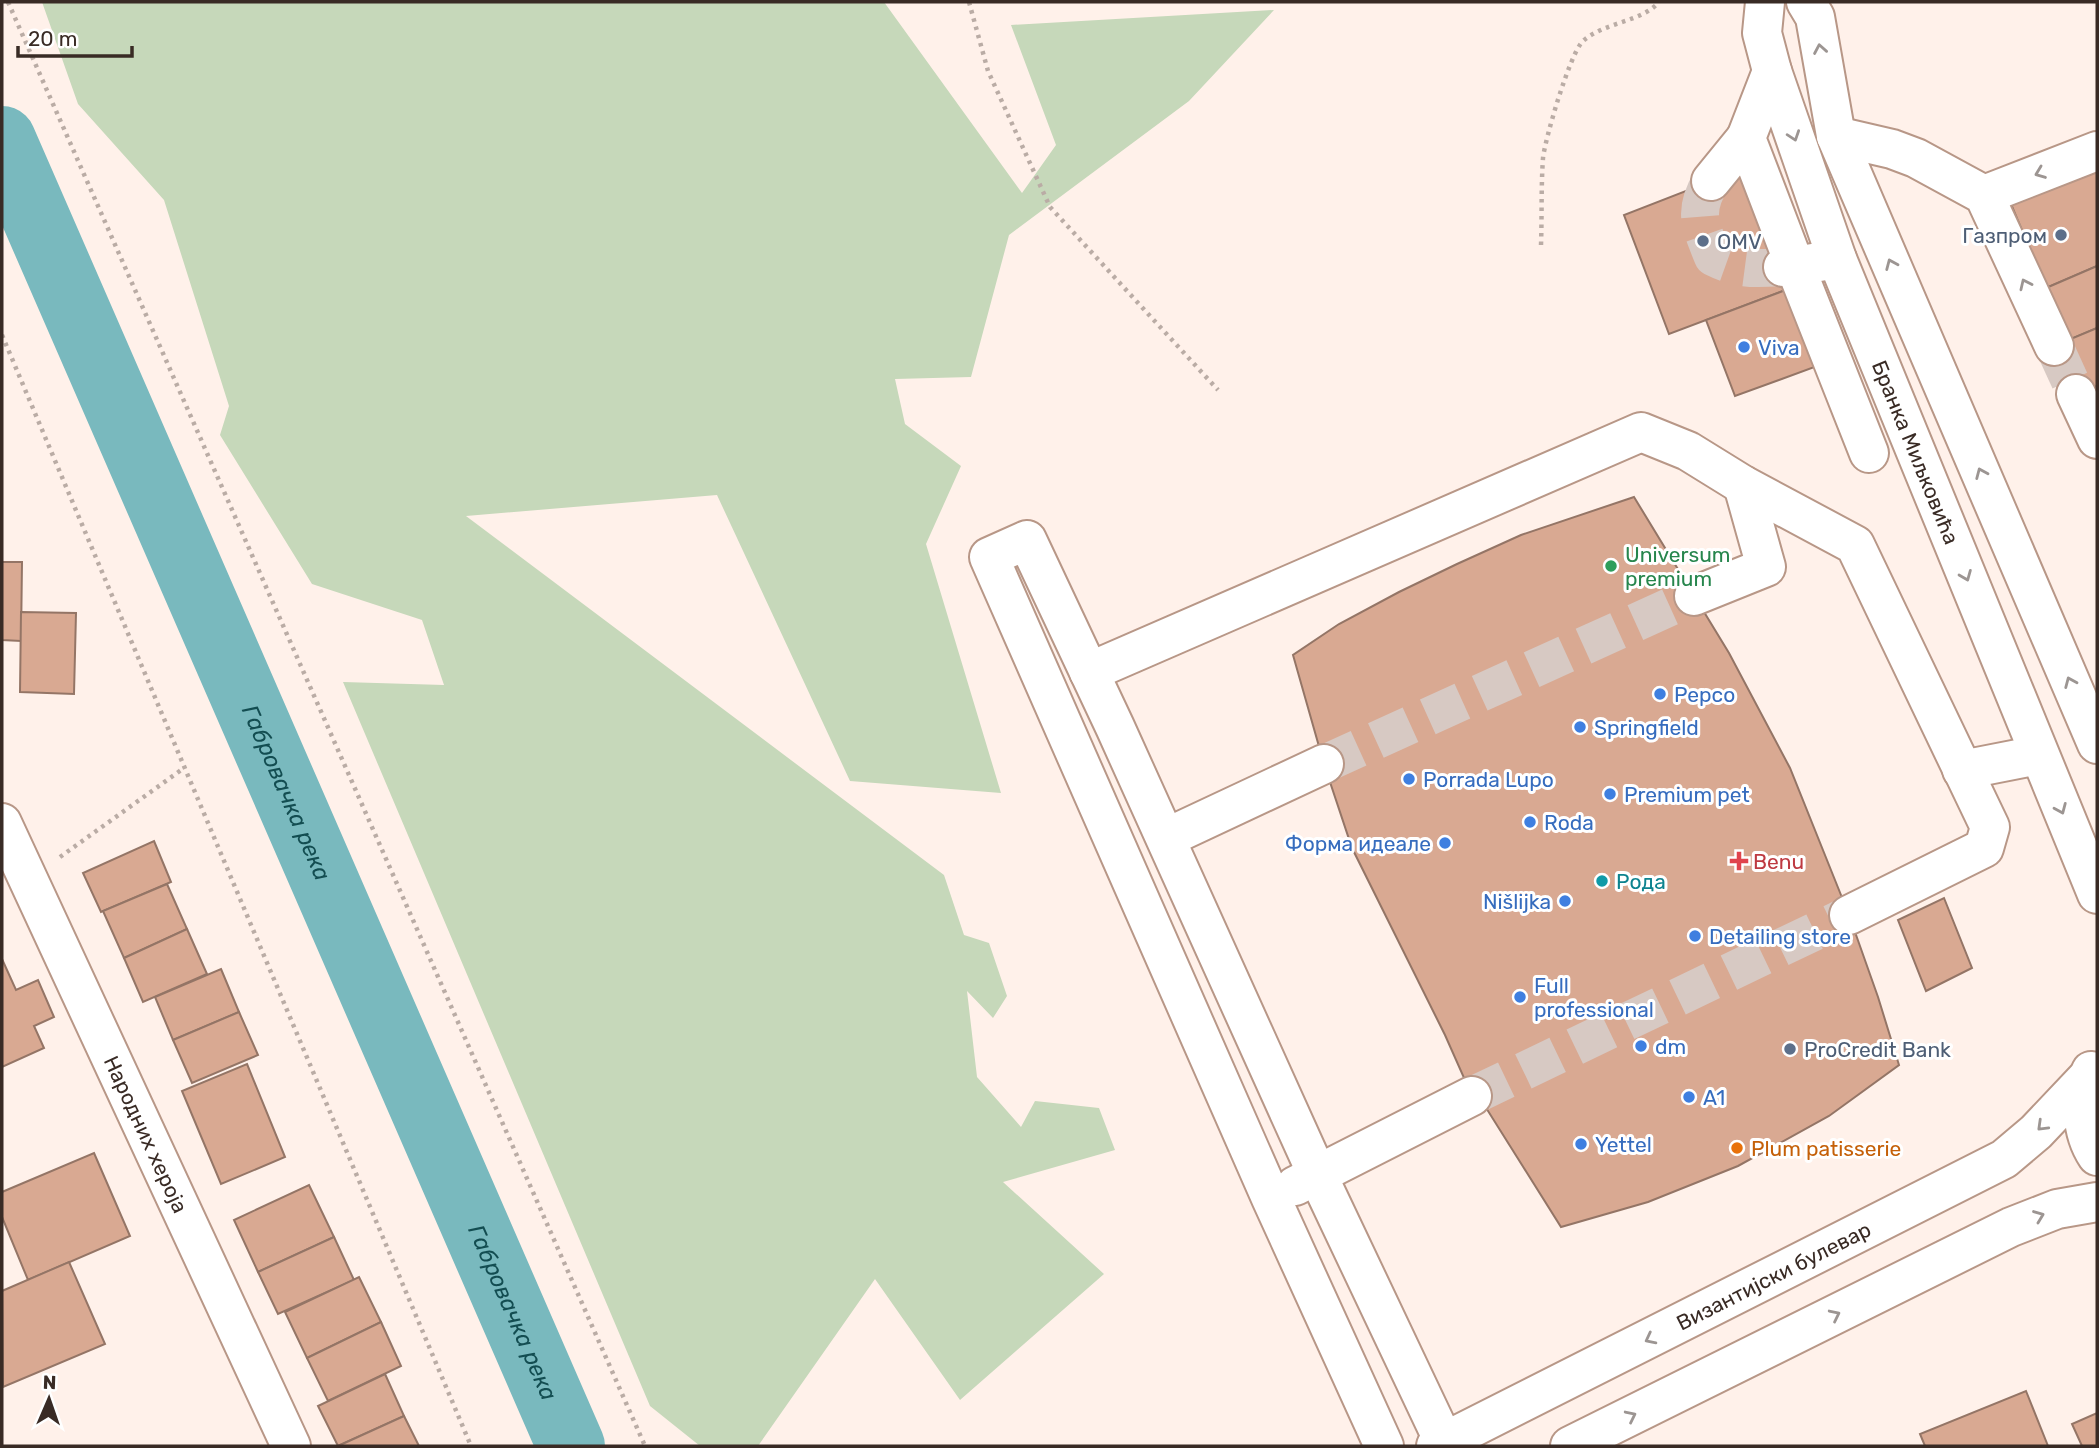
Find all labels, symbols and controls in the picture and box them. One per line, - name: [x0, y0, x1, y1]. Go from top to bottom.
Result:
- scale bar: [18, 14, 131, 58]
- text: 20 m: [28, 26, 77, 51]
- one-way arrow: [1813, 43, 1828, 55]
- one-way arrow: [1786, 129, 1800, 141]
- one-way arrow: [2035, 164, 2047, 178]
- place label: Газпром: [1962, 223, 2047, 248]
- marker: Газпром: [2053, 227, 2069, 243]
- place label: OMV: [1717, 229, 1762, 254]
- marker: OMV: [1695, 233, 1711, 249]
- one-way arrow: [1885, 258, 1899, 271]
- one-way arrow: [2019, 279, 2033, 291]
- place label: Viva: [1758, 335, 1800, 360]
- marker: Viva: [1736, 339, 1752, 355]
- street label: Бранка Миљковића: [1867, 357, 1965, 548]
- one-way arrow: [1975, 467, 1989, 479]
- place label: Universum premium: [1625, 542, 1731, 591]
- marker: Universum premium: [1603, 558, 1619, 574]
- one-way arrow: [1957, 569, 1971, 581]
- one-way arrow: [2064, 676, 2078, 689]
- place label: Pepco: [1674, 682, 1735, 707]
- marker: Pepco: [1652, 686, 1668, 702]
- water label: Габровачка река: [236, 701, 337, 885]
- place label: Springfield: [1594, 715, 1699, 740]
- marker: Springfield: [1572, 719, 1588, 735]
- place label: Porrada Lupo: [1423, 767, 1554, 792]
- marker: Porrada Lupo: [1401, 771, 1417, 787]
- place label: Premium pet: [1624, 782, 1750, 807]
- marker: Premium pet: [1602, 786, 1618, 802]
- one-way arrow: [2053, 801, 2067, 814]
- place label: Roda: [1544, 810, 1594, 835]
- marker: Roda: [1522, 814, 1538, 830]
- place label: Форма идеале: [1285, 831, 1431, 856]
- marker: Форма идеале: [1437, 835, 1453, 851]
- place label: Benu: [1753, 849, 1804, 874]
- marker: Benu: [1731, 853, 1747, 869]
- place label: Рода: [1616, 869, 1666, 894]
- marker: Рода: [1594, 873, 1610, 889]
- place label: Nišlijka: [1483, 889, 1551, 914]
- marker: Nišlijka: [1557, 893, 1573, 909]
- place label: Detailing store: [1709, 924, 1851, 949]
- marker: Detailing store: [1687, 928, 1703, 944]
- place label: Full professional: [1534, 973, 1654, 1022]
- marker: Full professional: [1512, 989, 1528, 1005]
- place label: dm: [1655, 1034, 1686, 1059]
- place label: ProCredit Bank: [1804, 1037, 1951, 1062]
- marker: dm: [1633, 1038, 1649, 1054]
- marker: ProCredit Bank: [1782, 1041, 1798, 1057]
- street label: Народних хероја: [99, 1052, 194, 1217]
- place label: A1: [1703, 1085, 1725, 1110]
- marker: A1: [1681, 1089, 1697, 1105]
- one-way arrow: [2038, 1118, 2050, 1130]
- place label: Yettel: [1595, 1132, 1652, 1157]
- marker: Yettel: [1573, 1136, 1589, 1152]
- place label: Plum patisserie: [1751, 1136, 1901, 1161]
- marker: Plum patisserie: [1729, 1140, 1745, 1156]
- one-way arrow: [2033, 1210, 2045, 1224]
- street label: Византијски булевар: [1672, 1216, 1875, 1335]
- water label: Габровачка река: [462, 1221, 563, 1405]
- one-way arrow: [1828, 1309, 1840, 1323]
- one-way arrow: [1645, 1331, 1657, 1344]
- north arrow: [14, 1364, 84, 1434]
- text: N: [42, 1371, 57, 1394]
- one-way arrow: [1624, 1410, 1636, 1424]

